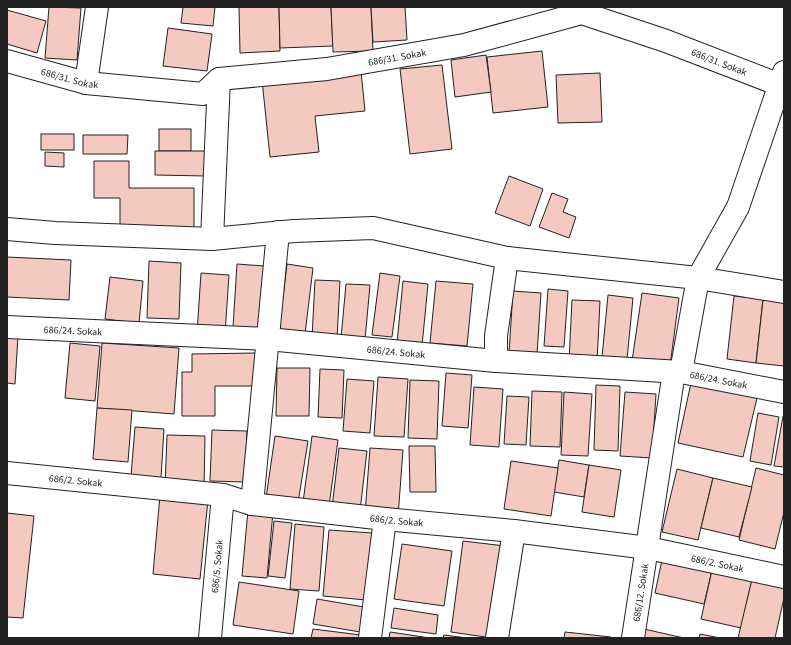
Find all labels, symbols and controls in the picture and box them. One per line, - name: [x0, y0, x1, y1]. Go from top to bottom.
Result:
- street label: 686/31. Sokak: [689, 45, 749, 80]
- street label: 686/31. Sokak: [367, 46, 427, 70]
- street label: 686/31. Sokak: [39, 65, 99, 92]
- street label: 686/24. Sokak: [43, 323, 102, 339]
- street label: 686/24. Sokak: [366, 343, 426, 362]
- street label: 686/24. Sokak: [688, 368, 749, 393]
- street label: 686/2. Sokak: [48, 471, 103, 491]
- street label: 686/2. Sokak: [369, 511, 424, 531]
- street label: 686/5. Sokak: [208, 539, 227, 594]
- street label: 686/2. Sokak: [690, 551, 745, 576]
- street label: 686/12. Sokak: [630, 563, 652, 623]

